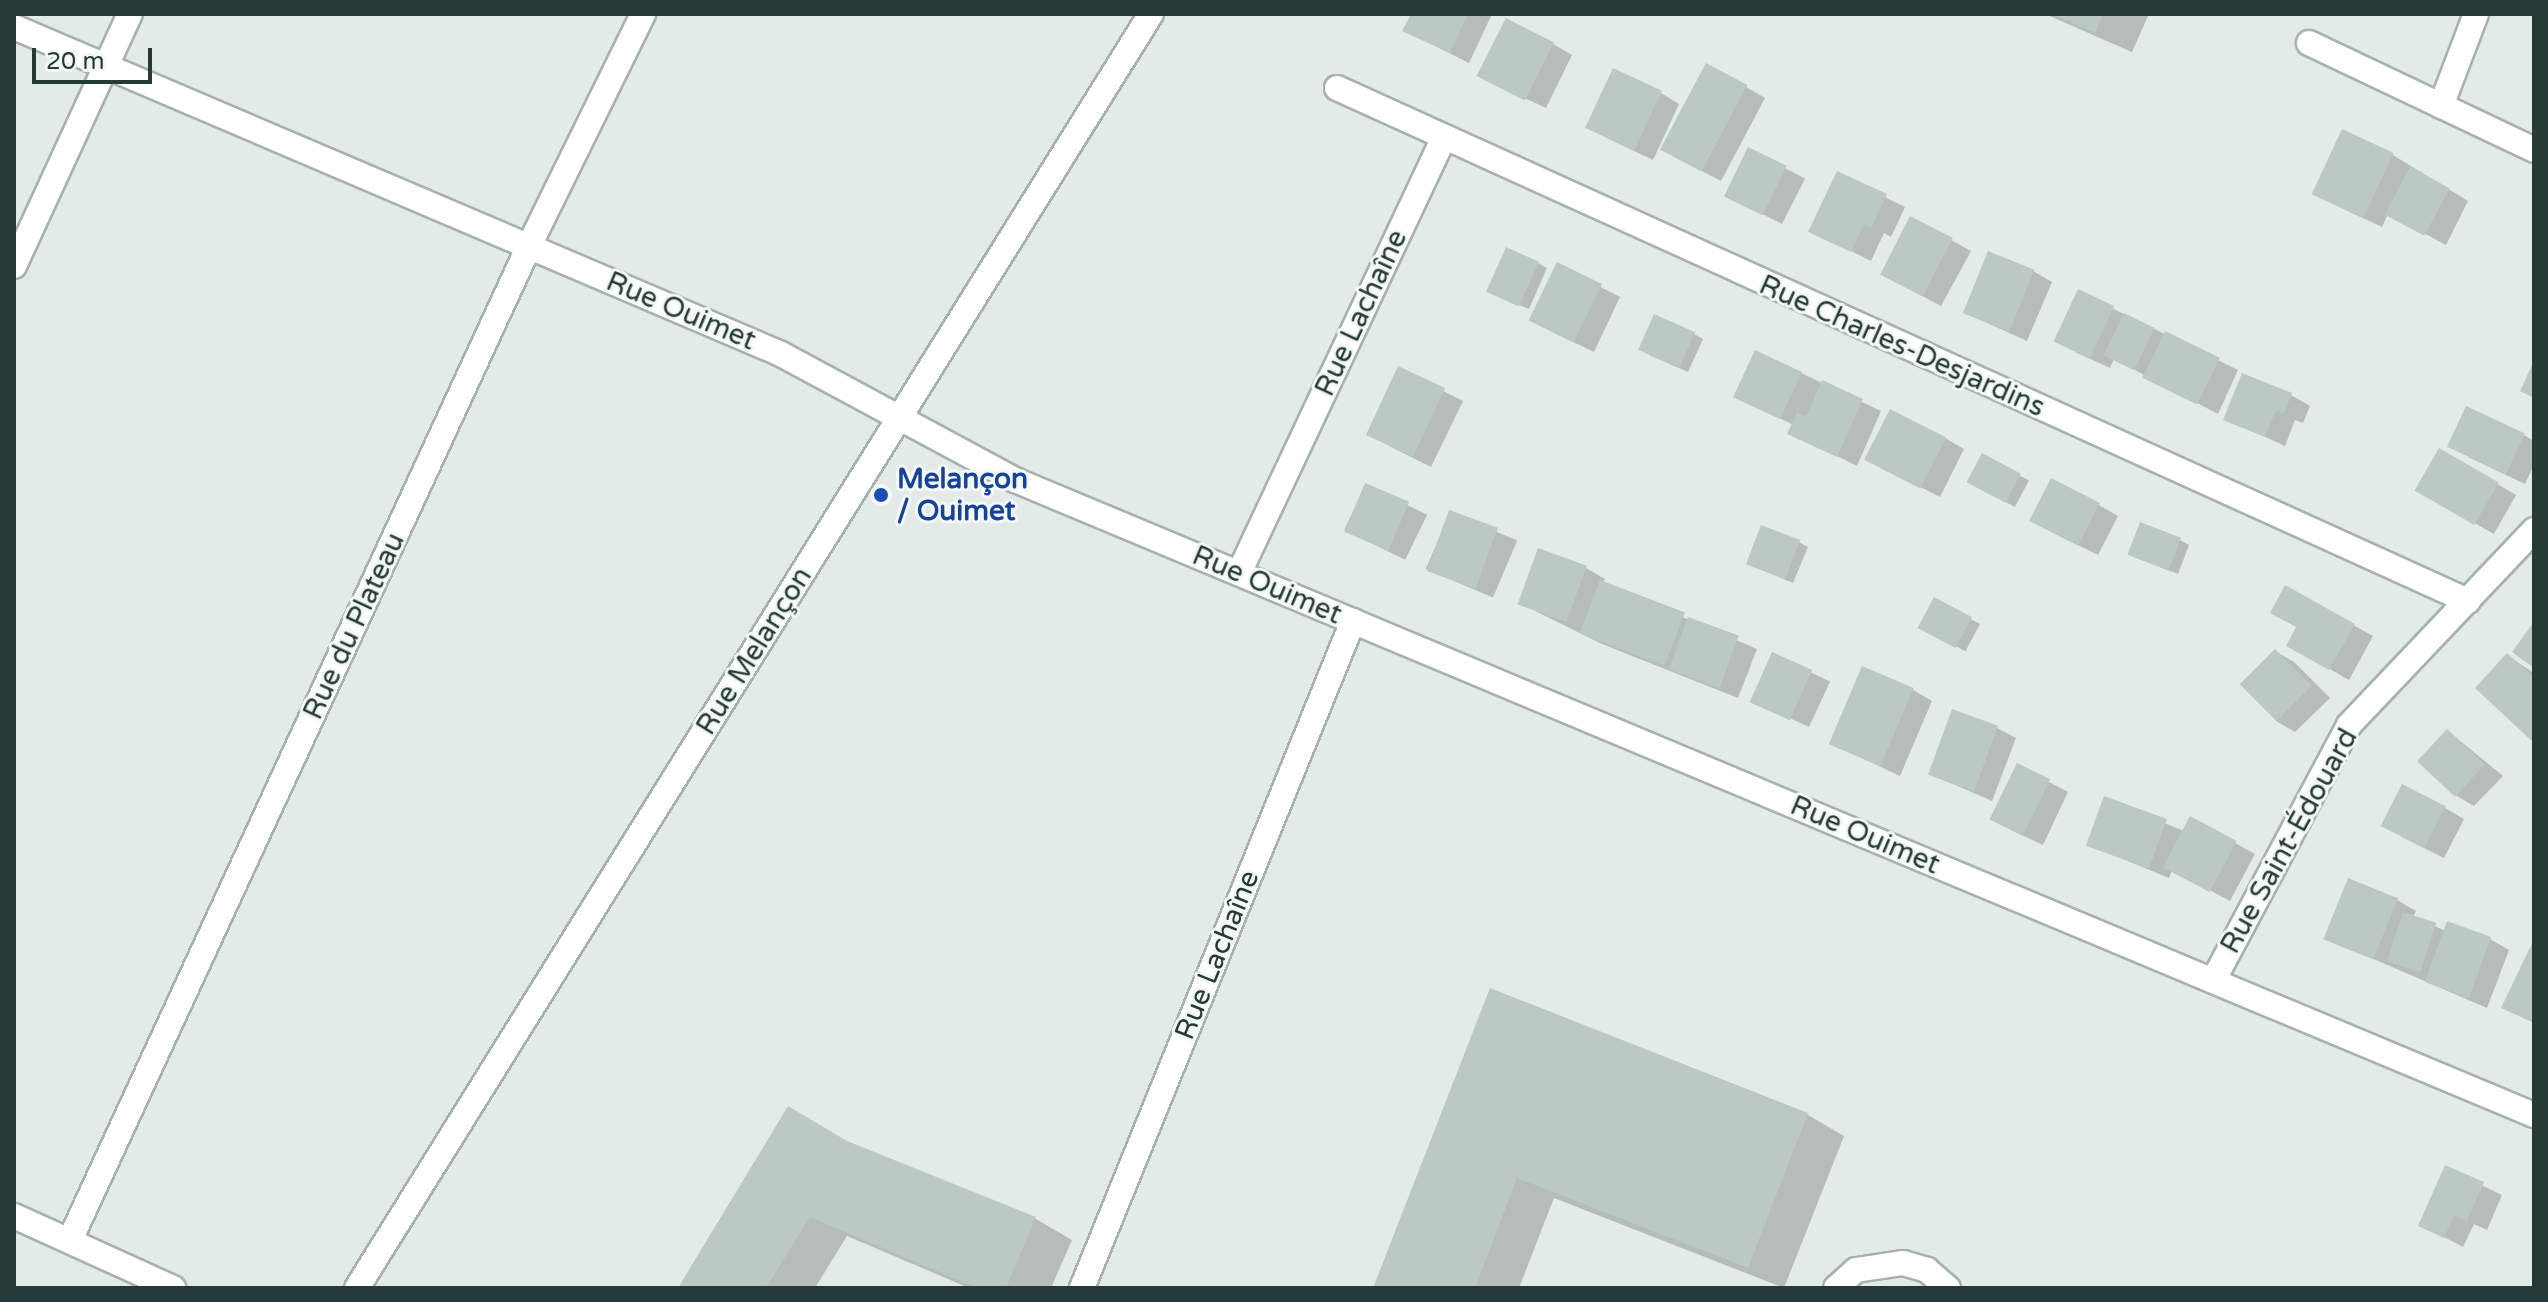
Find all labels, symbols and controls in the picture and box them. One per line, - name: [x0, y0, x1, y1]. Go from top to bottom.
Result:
- scale bar: [36, 32, 156, 82]
- text: 20 m: [46, 47, 104, 76]
- street label: Rue Lachaîne: [1308, 225, 1414, 401]
- street label: Rue Ouimet: [601, 264, 761, 358]
- street label: Rue Charles-Desjardins: [1754, 268, 2050, 424]
- place label: Melançon / Ouimet: [897, 462, 1028, 528]
- marker: Melançon / Ouimet: [872, 486, 890, 504]
- street label: Rue du Plateau: [296, 527, 412, 725]
- street label: Rue Ouimet: [1187, 538, 1347, 632]
- street label: Rue Melançon: [689, 561, 819, 741]
- street label: Rue Saint-Édouard: [2213, 723, 2365, 959]
- street label: Rue Ouimet: [1785, 788, 1945, 882]
- street label: Rue Lachaîne: [1168, 865, 1266, 1045]

